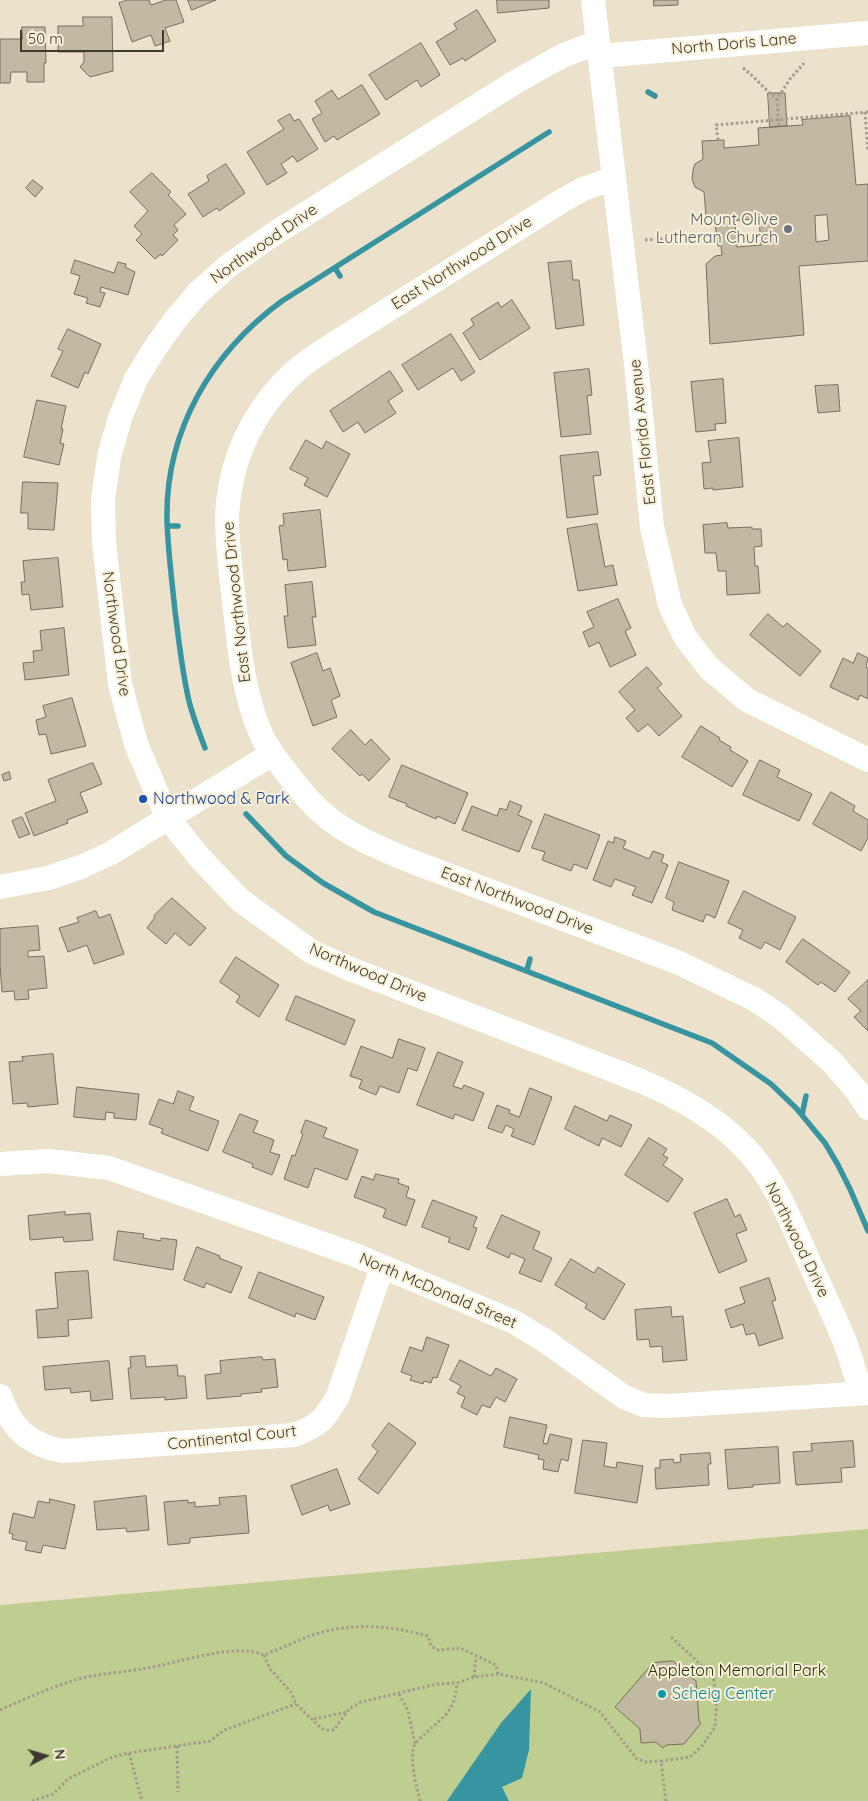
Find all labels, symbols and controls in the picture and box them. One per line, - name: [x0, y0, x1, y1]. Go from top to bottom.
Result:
- scale bar: [22, 20, 166, 52]
- text: 50 m: [28, 29, 63, 48]
- street label: North Doris Lane: [671, 29, 797, 59]
- street label: Northwood Drive: [207, 200, 321, 288]
- place label: Mount Olive Lutheran Church: [656, 210, 778, 248]
- street label: East Northwood Drive: [388, 212, 536, 314]
- marker: Mount Olive Lutheran Church: [782, 223, 794, 235]
- street label: East Florida Avenue: [626, 358, 660, 506]
- street label: East Northwood Drive: [219, 520, 255, 684]
- street label: Northwood Drive: [98, 570, 134, 698]
- place label: Northwood & Park: [153, 789, 290, 809]
- marker: Northwood & Park: [137, 793, 149, 805]
- street label: East Northwood Drive: [438, 863, 596, 939]
- street label: Northwood Drive: [306, 940, 430, 1006]
- street label: Northwood Drive: [761, 1179, 833, 1301]
- street label: North McDonald Street: [356, 1249, 520, 1333]
- street label: Continental Court: [166, 1422, 298, 1454]
- park label: Appleton Memorial Park: [648, 1661, 826, 1681]
- place label: Scheig Center: [672, 1684, 774, 1704]
- marker: Scheig Center: [656, 1688, 668, 1700]
- north arrow: [20, 1731, 70, 1781]
- text: N: [50, 1748, 69, 1760]

